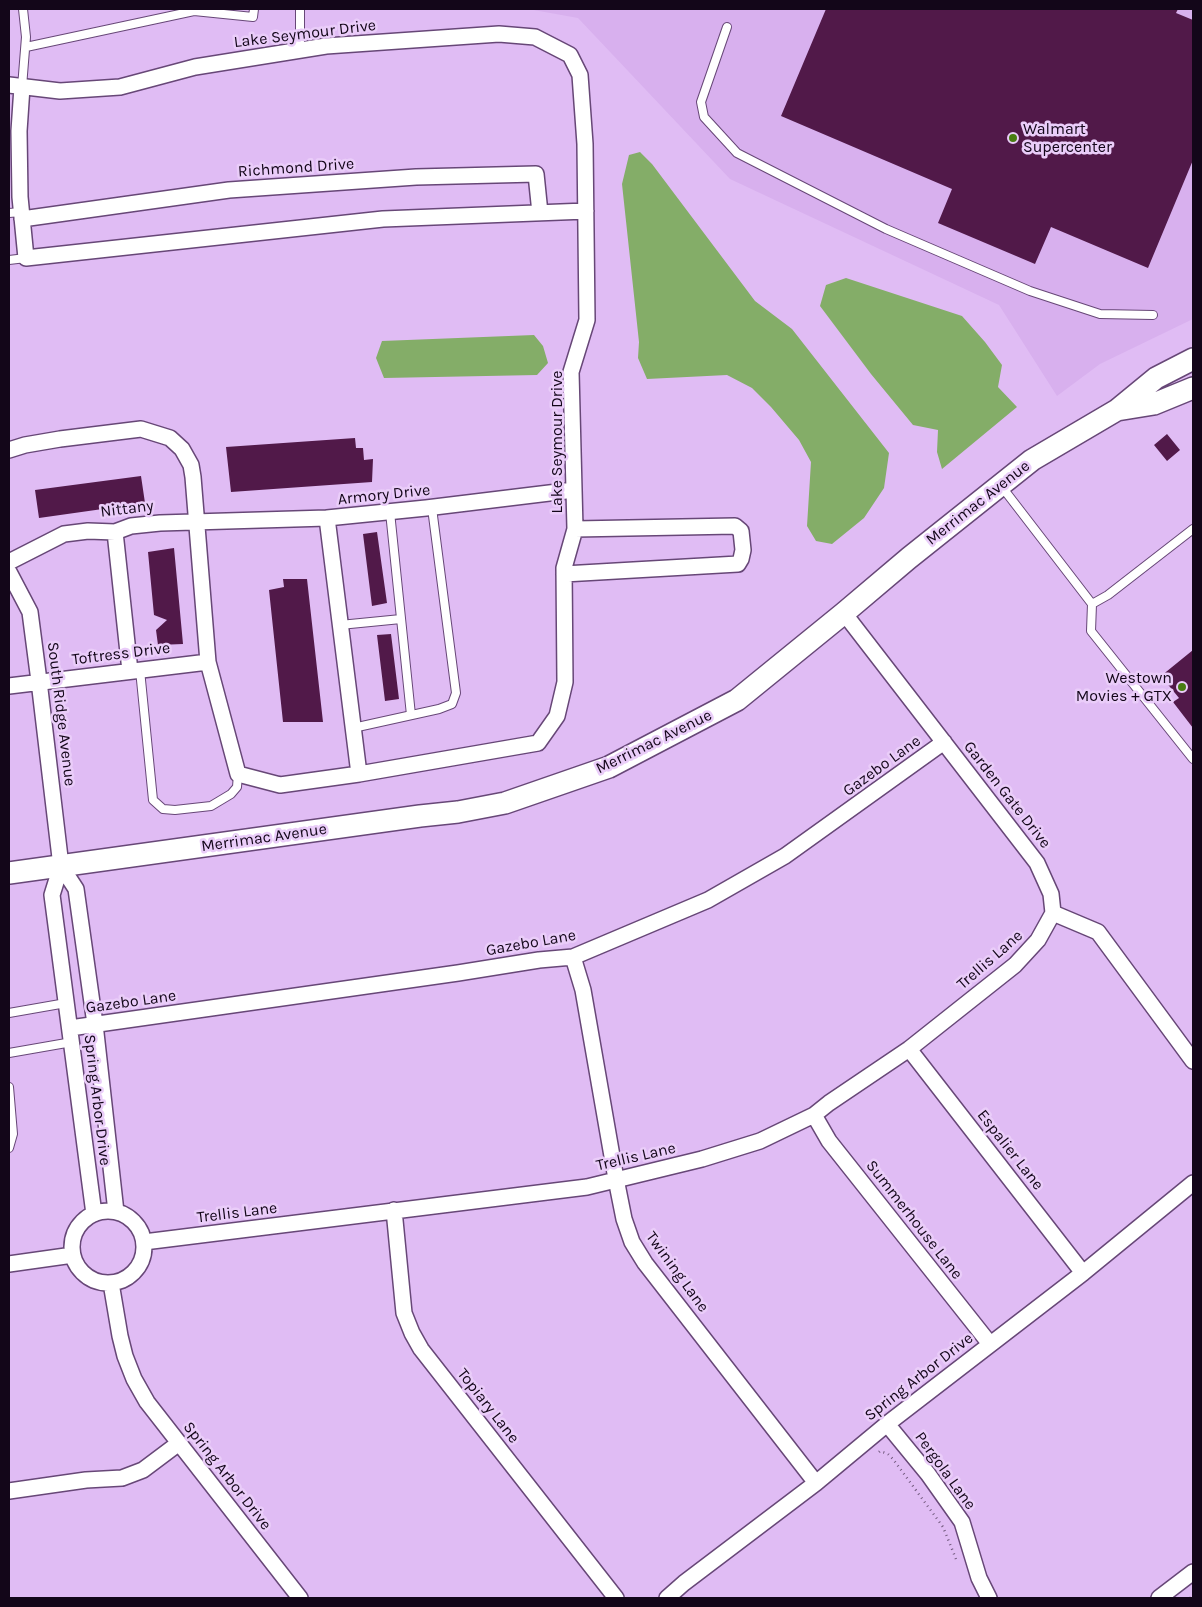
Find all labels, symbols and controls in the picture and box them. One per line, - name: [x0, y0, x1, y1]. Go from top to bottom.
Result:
- street label: Lake Seymour Drive: [233, 16, 377, 52]
- place label: Walmart Supercenter: [1023, 119, 1112, 157]
- marker: Walmart Supercenter: [1007, 132, 1019, 144]
- street label: Richmond Drive: [237, 154, 355, 182]
- street label: Lake Seymour Drive: [547, 370, 567, 514]
- street label: Merrimac Avenue: [922, 456, 1034, 550]
- street label: Armory Drive: [337, 481, 431, 509]
- street label: Nittany: [99, 496, 155, 522]
- street label: Toftress Drive: [71, 638, 171, 670]
- street label: South Ridge Avenue: [43, 641, 79, 787]
- place label: Westown Movies + GTX: [1076, 668, 1172, 706]
- marker: Westown Movies + GTX: [1176, 681, 1188, 693]
- street label: Merrimac Avenue: [593, 706, 715, 778]
- street label: Gazebo Lane: [840, 731, 924, 801]
- street label: Garden Gate Drive: [959, 738, 1055, 852]
- street label: Merrimac Avenue: [200, 820, 328, 856]
- street label: Gazebo Lane: [484, 926, 578, 960]
- street label: Trellis Lane: [953, 926, 1027, 994]
- street label: Gazebo Lane: [85, 986, 177, 1018]
- street label: Spring Arbor Drive: [79, 1033, 115, 1167]
- street label: Espalier Lane: [973, 1106, 1047, 1194]
- street label: Trellis Lane: [594, 1139, 678, 1175]
- street label: Summerhouse Lane: [862, 1157, 966, 1283]
- street label: Trellis Lane: [196, 1199, 278, 1227]
- street label: Twining Lane: [641, 1228, 713, 1316]
- street label: Spring Arbor Drive: [861, 1329, 977, 1425]
- street label: Topiary Lane: [453, 1365, 523, 1447]
- street label: Spring Arbor Drive: [179, 1418, 275, 1534]
- street label: Pergola Lane: [910, 1428, 980, 1514]

